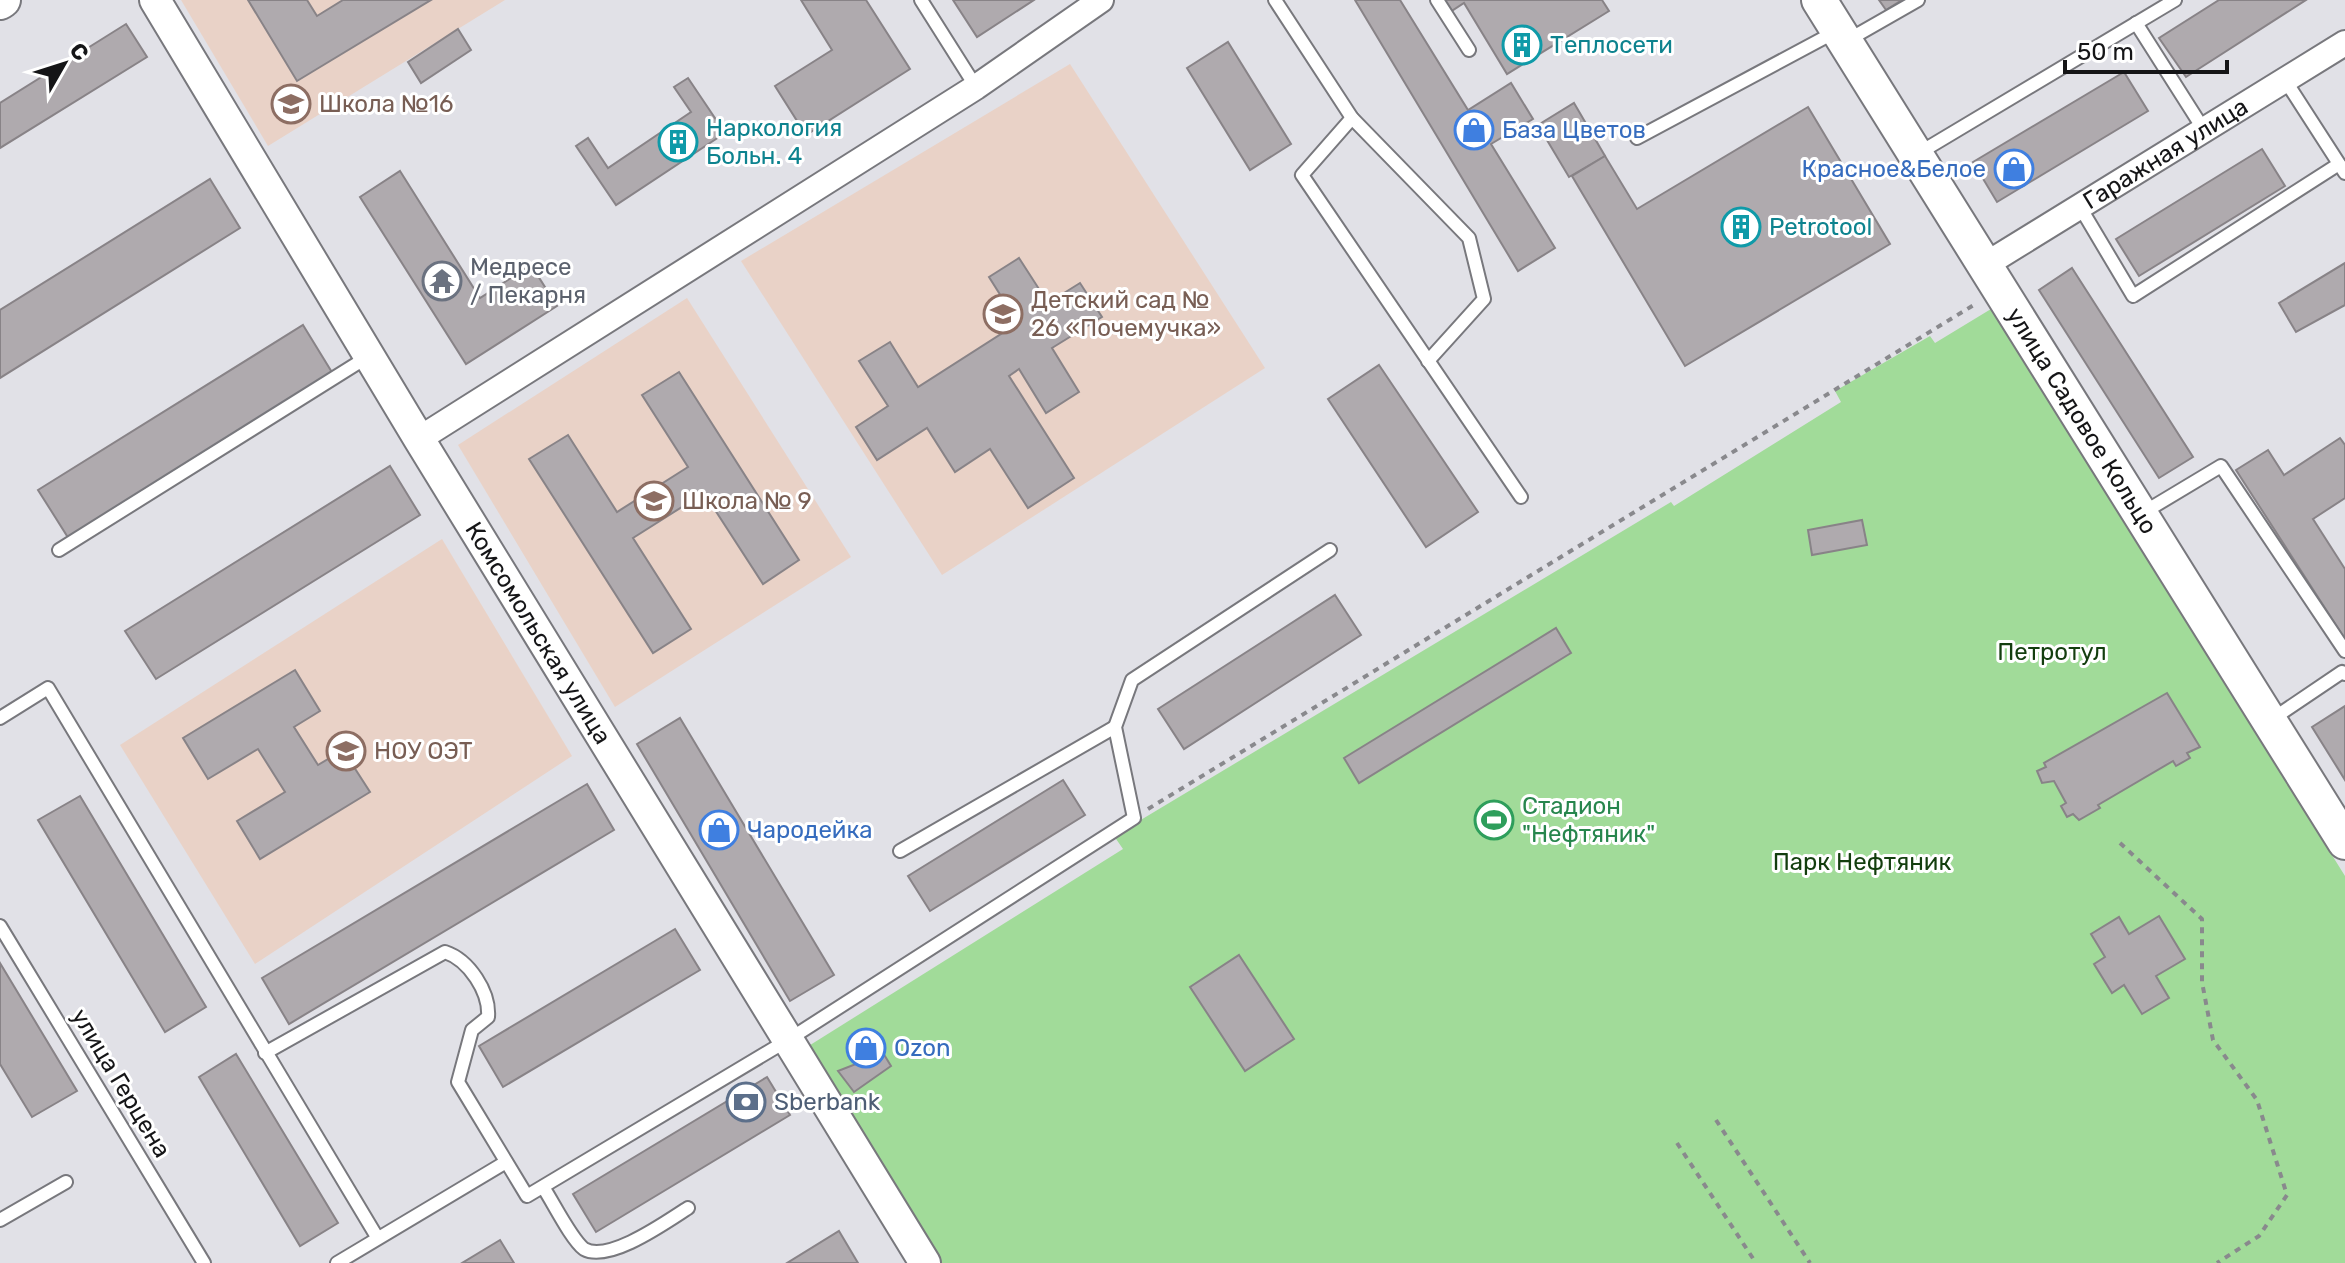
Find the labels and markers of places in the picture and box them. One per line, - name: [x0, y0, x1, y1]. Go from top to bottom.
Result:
- building icon: Теплосети: [1501, 24, 1543, 66]
- place label: Теплосети: [1550, 31, 1673, 59]
- school or university icon: Школа №16: [270, 83, 312, 125]
- place label: Школа №16: [319, 90, 453, 118]
- shop icon: База Цветов: [1453, 109, 1495, 151]
- place label: Наркология Больн. 4: [706, 114, 842, 170]
- place label: База Цветов: [1502, 116, 1646, 144]
- building icon: Наркология Больн. 4: [657, 121, 699, 163]
- shop icon: Красное&Белое: [1993, 148, 2035, 190]
- place label: Красное&Белое: [1802, 155, 1986, 183]
- building icon: Petrotool: [1720, 206, 1762, 248]
- place label: Petrotool: [1769, 213, 1872, 241]
- place label: Медресе / Пекарня: [470, 253, 586, 309]
- temple icon: Медресе / Пекарня: [421, 260, 463, 302]
- place label: Детский сад № 26 «Почемучка»: [1031, 286, 1221, 342]
- school or university icon: Детский сад № 26 «Почемучка»: [982, 293, 1024, 335]
- school or university icon: Школа № 9: [633, 480, 675, 522]
- place label: Школа № 9: [682, 487, 812, 515]
- school or university icon: НОУ ОЭТ: [325, 730, 367, 772]
- place label: НОУ ОЭТ: [374, 737, 473, 765]
- place label: Стадион "Нефтяник": [1522, 792, 1655, 848]
- sports icon: Стадион "Нефтяник": [1473, 799, 1515, 841]
- shop icon: Чародейка: [698, 809, 740, 851]
- place label: Чародейка: [747, 816, 873, 844]
- shop icon: Ozon: [845, 1027, 887, 1069]
- place label: Ozon: [894, 1034, 951, 1062]
- bank icon: Sberbank: [725, 1081, 767, 1123]
- place label: Sberbank: [774, 1088, 881, 1116]

